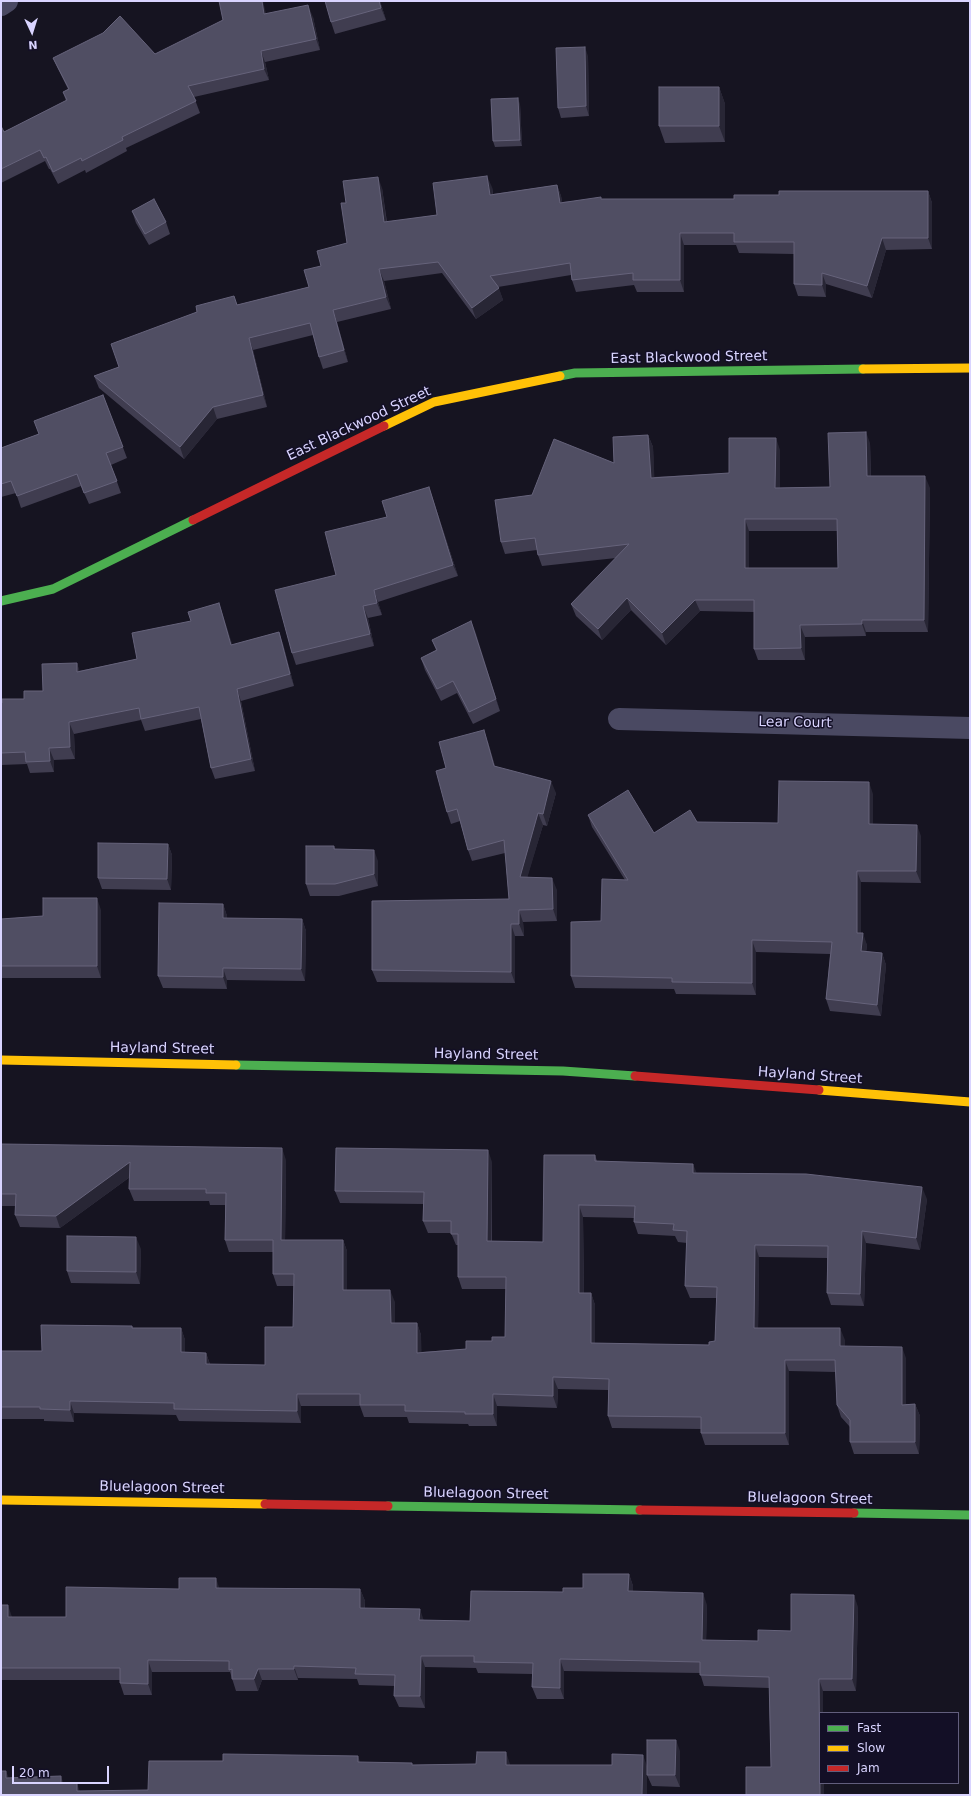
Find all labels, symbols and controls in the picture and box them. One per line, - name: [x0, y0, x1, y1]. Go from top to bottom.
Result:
- north arrow: [12, 12, 52, 52]
- text: N: [28, 38, 38, 51]
- street label: East Blackwood Street: [610, 348, 768, 368]
- street label: East Blackwood Street: [284, 383, 434, 465]
- street label: Lear Court: [758, 714, 832, 732]
- street label: Hayland Street: [110, 1040, 214, 1058]
- street label: Hayland Street: [434, 1046, 538, 1064]
- street label: Hayland Street: [757, 1064, 863, 1088]
- street label: Bluelagoon Street: [99, 1479, 225, 1497]
- street label: Bluelagoon Street: [423, 1485, 549, 1503]
- street label: Bluelagoon Street: [747, 1490, 873, 1508]
- legend: [819, 1712, 959, 1784]
- text: Fast: [857, 1721, 881, 1735]
- text: Slow: [857, 1741, 885, 1755]
- scale bar: [14, 1758, 111, 1784]
- text: Jam: [857, 1761, 880, 1775]
- text: 20 m: [19, 1766, 50, 1780]

